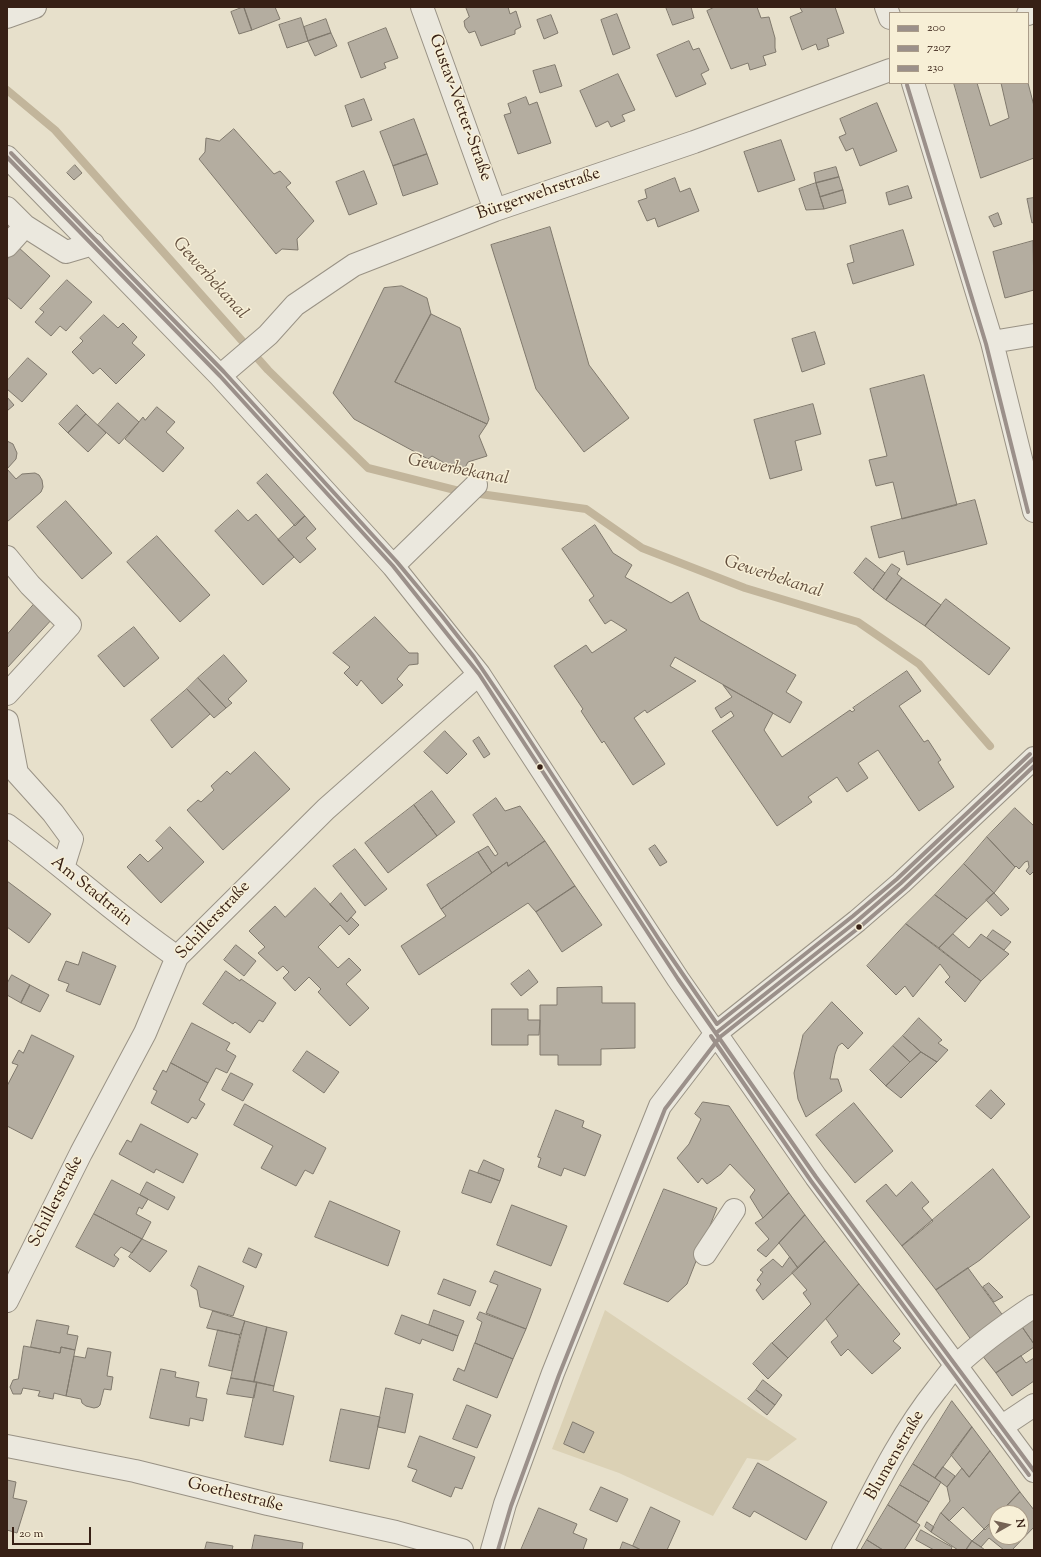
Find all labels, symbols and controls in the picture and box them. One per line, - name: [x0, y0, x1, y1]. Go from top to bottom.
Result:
- legend: [889, 12, 1029, 84]
- text: 200: [927, 19, 945, 37]
- street label: Gustav-Vetter-Straße: [423, 32, 495, 184]
- text: 7207: [927, 39, 951, 57]
- text: 230: [927, 59, 944, 77]
- street label: Bürgerwehrstraße: [475, 164, 603, 226]
- water label: Gewerbekanal: [167, 234, 251, 324]
- water label: Gewerbekanal: [406, 451, 510, 491]
- water label: Gewerbekanal: [721, 552, 825, 604]
- unlabelled marker: [535, 762, 545, 772]
- street label: Am Stadtrain: [46, 853, 136, 931]
- street label: Schillerstraße: [173, 878, 255, 964]
- unlabelled marker: [854, 922, 864, 932]
- street label: Schillerstraße: [25, 1153, 89, 1251]
- street label: Blumenstraße: [862, 1407, 930, 1505]
- street label: Goethestraße: [185, 1474, 285, 1518]
- north arrow: [989, 1505, 1029, 1545]
- text: N: [1011, 1518, 1028, 1529]
- scale bar: [14, 1519, 93, 1545]
- text: 20 m: [19, 1525, 43, 1543]

